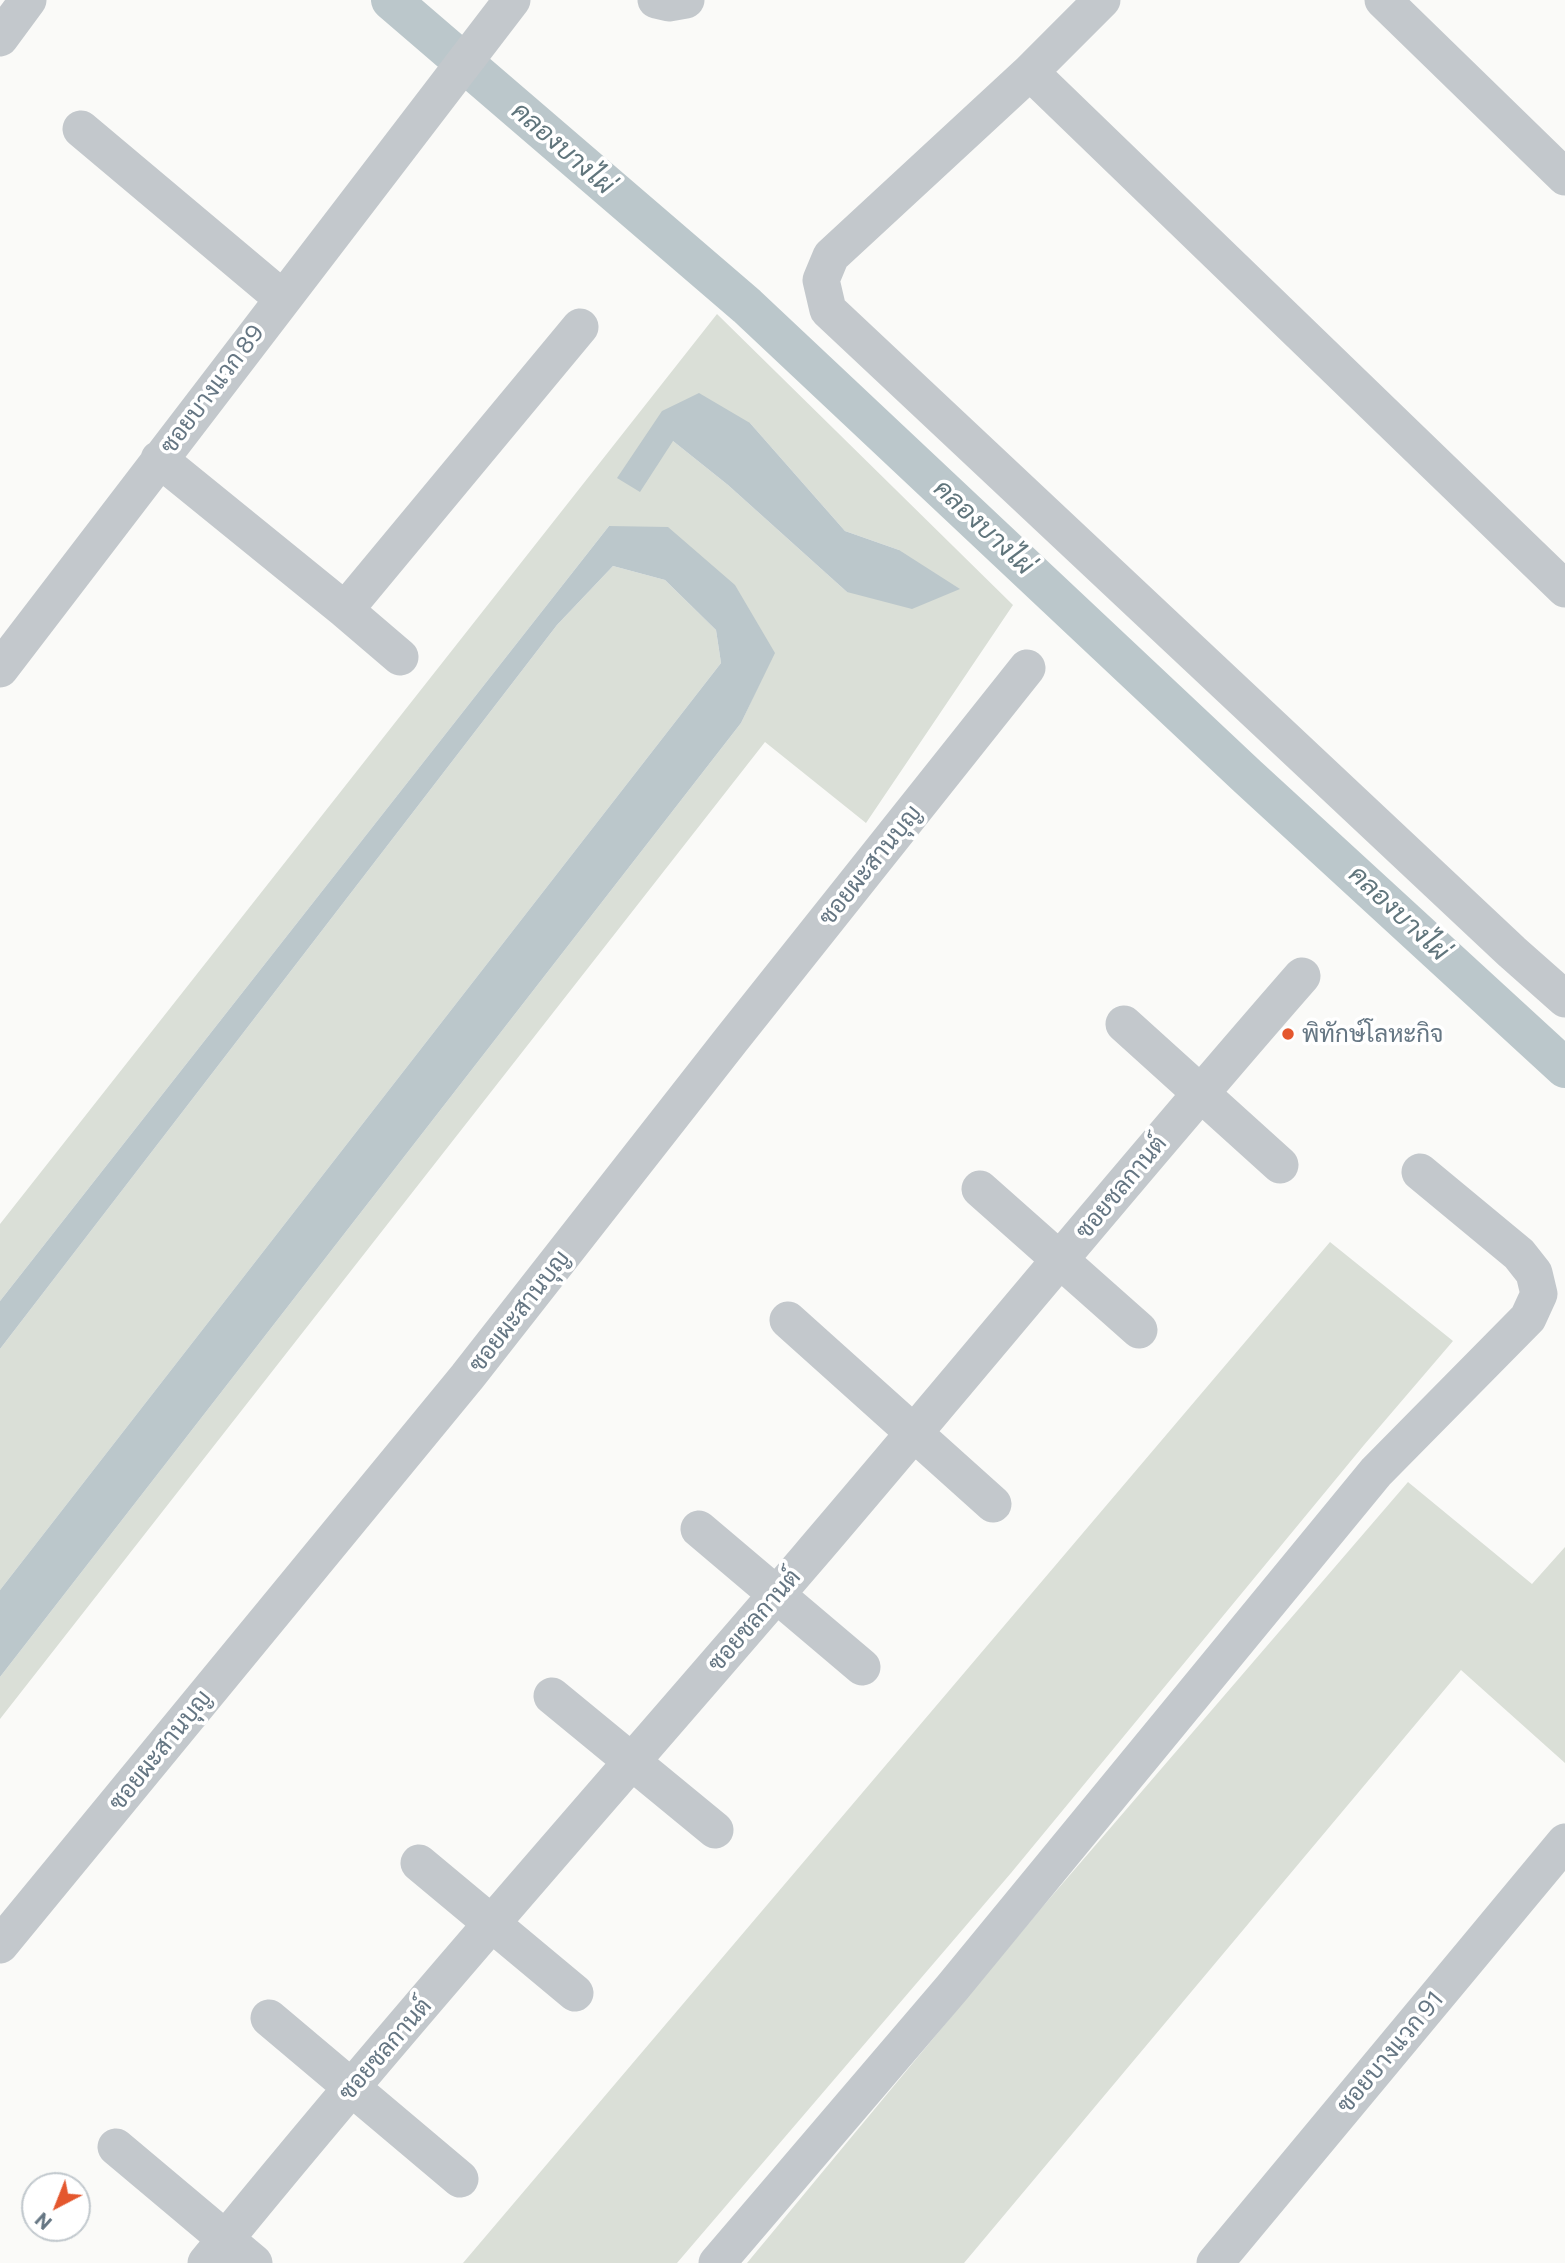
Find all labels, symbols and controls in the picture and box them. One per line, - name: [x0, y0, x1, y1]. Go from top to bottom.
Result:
- water label: คลองบางไผ่: [505, 95, 621, 201]
- street label: ซอยบางแวก 89: [154, 319, 270, 459]
- water label: คลองบางไผ่: [928, 473, 1040, 581]
- street label: ซอยผะสานบุญ: [813, 799, 927, 931]
- water label: คลองบางไผ่: [1343, 859, 1455, 967]
- place label: พิทักษ์โลหะกิจ: [1302, 1020, 1443, 1048]
- marker: พิทักษ์โลหะกิจ: [1280, 1026, 1296, 1042]
- street label: ซอยชลกานต์: [1069, 1129, 1173, 1245]
- street label: ซอยผะสานบุญ: [463, 1244, 575, 1378]
- street label: ซอยชลกานต์: [702, 1563, 806, 1677]
- street label: ซอยผะสานบุญ: [103, 1684, 217, 1816]
- street label: ซอยบางแวก 91: [1331, 1985, 1449, 2119]
- street label: ซอยชลกานต์: [333, 1992, 437, 2106]
- north arrow: [21, 2172, 91, 2242]
- text: N: [30, 2208, 56, 2235]

